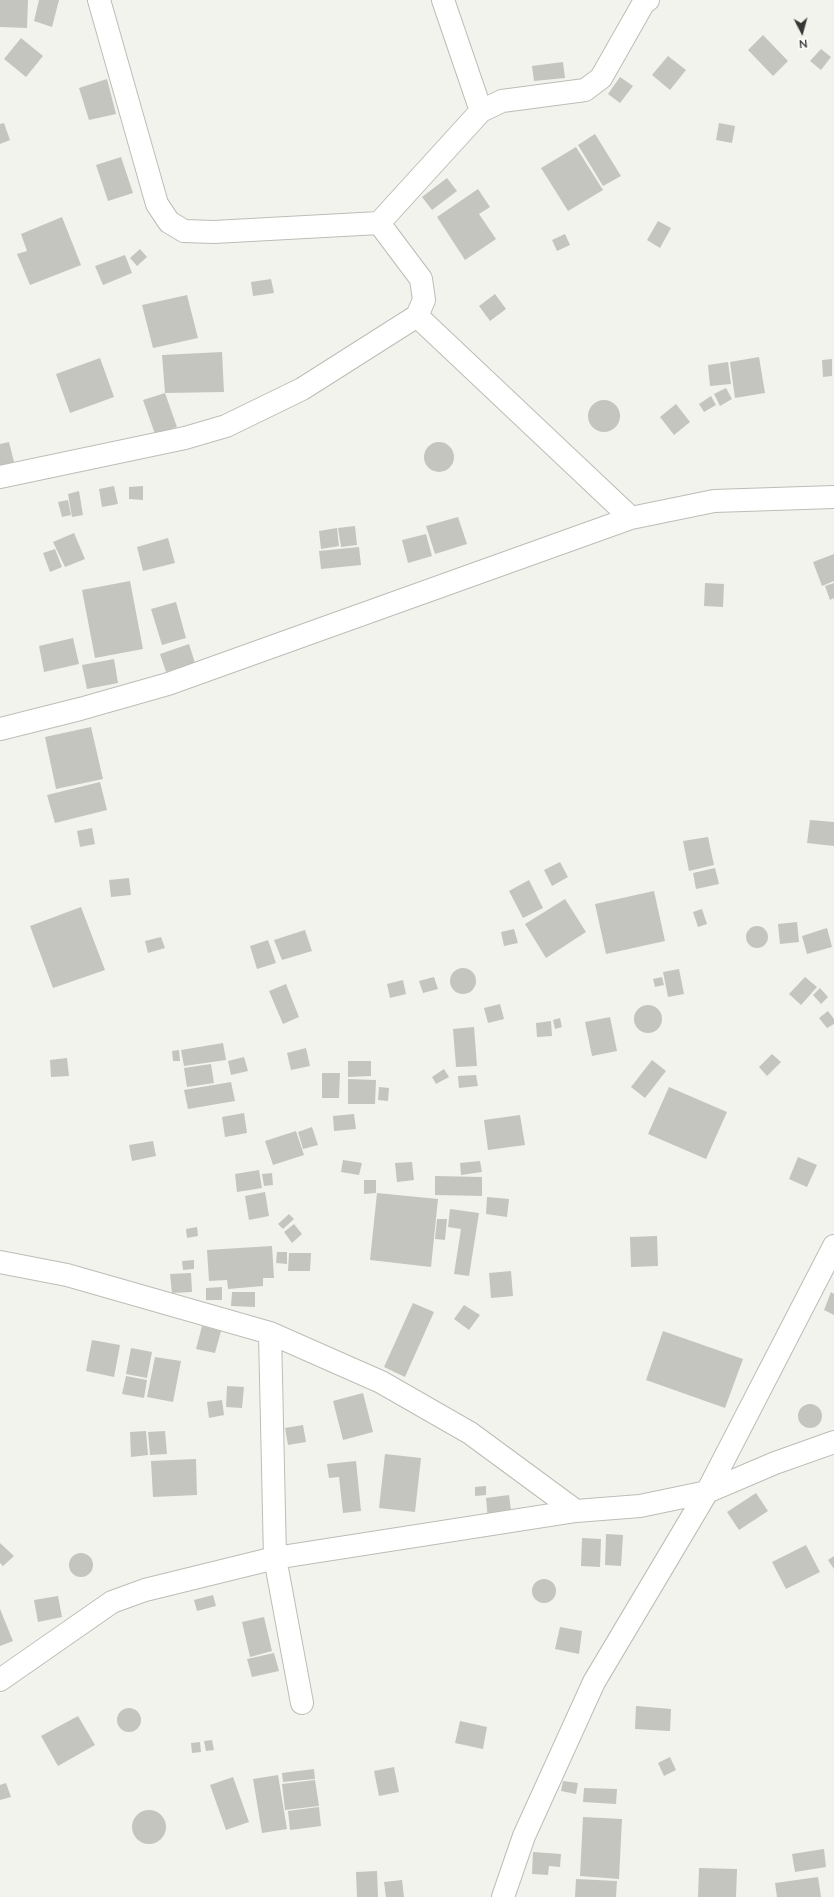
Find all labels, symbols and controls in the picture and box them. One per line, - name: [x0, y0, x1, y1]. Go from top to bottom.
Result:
- north arrow: [782, 12, 822, 52]
- text: N: [798, 38, 808, 51]

